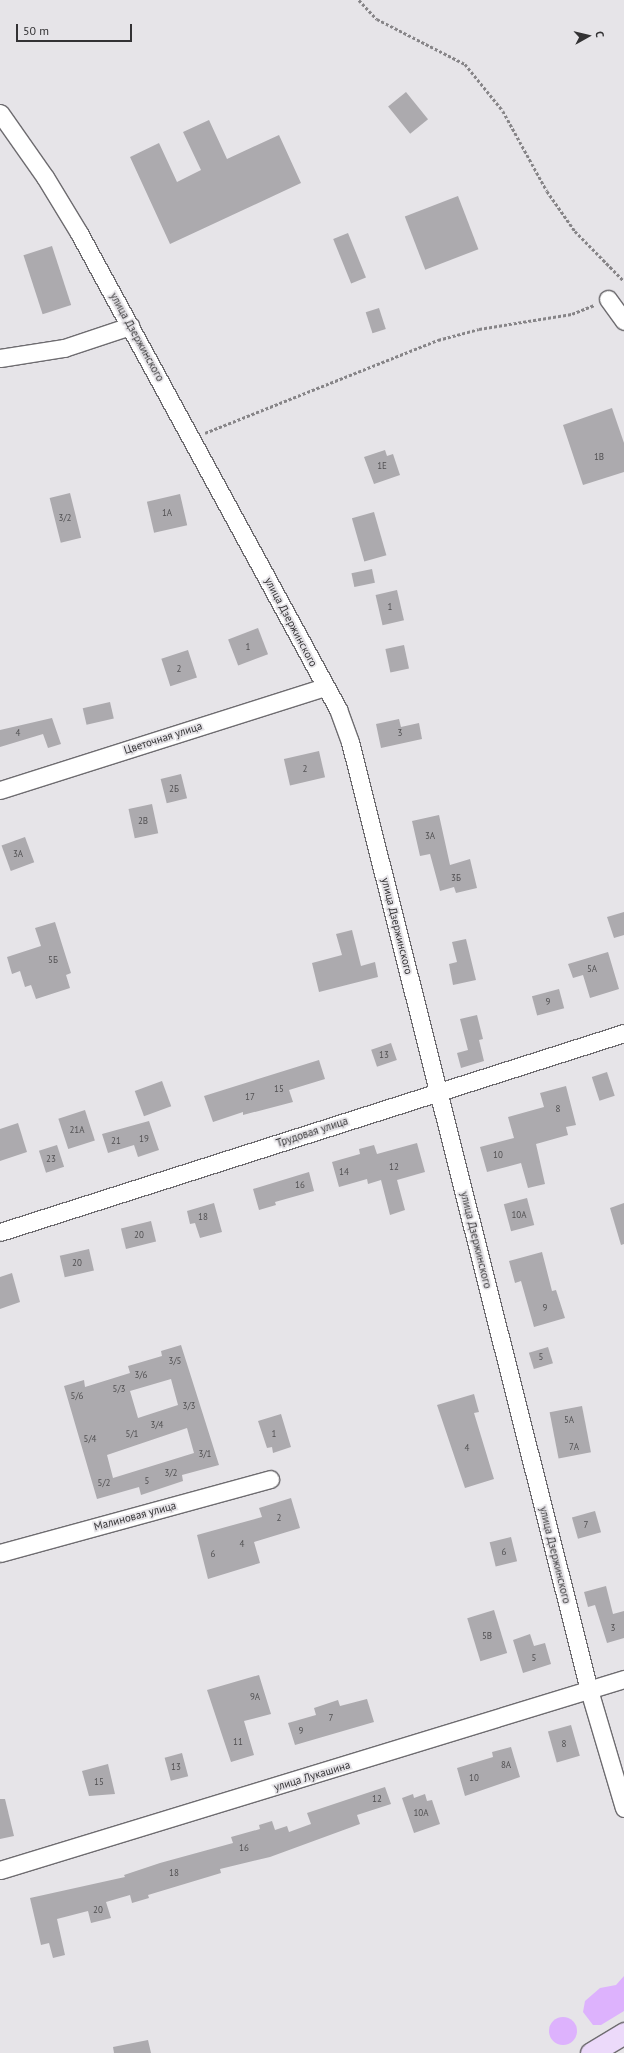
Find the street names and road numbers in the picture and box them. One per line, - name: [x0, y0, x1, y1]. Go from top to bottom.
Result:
- street label: улица Дзержинского: [107, 290, 167, 384]
- street label: улица Дзержинского: [262, 575, 320, 669]
- street label: Цветочная улица: [122, 719, 204, 757]
- street label: улица Дзержинского: [379, 876, 415, 976]
- street label: Трудовая улица: [274, 1114, 350, 1150]
- street label: улица Дзержинского: [458, 1190, 494, 1290]
- street label: Малиновая улица: [92, 1499, 178, 1533]
- street label: улица Дзержинского: [537, 1505, 573, 1605]
- street label: улица Лукашина: [272, 1758, 352, 1794]

